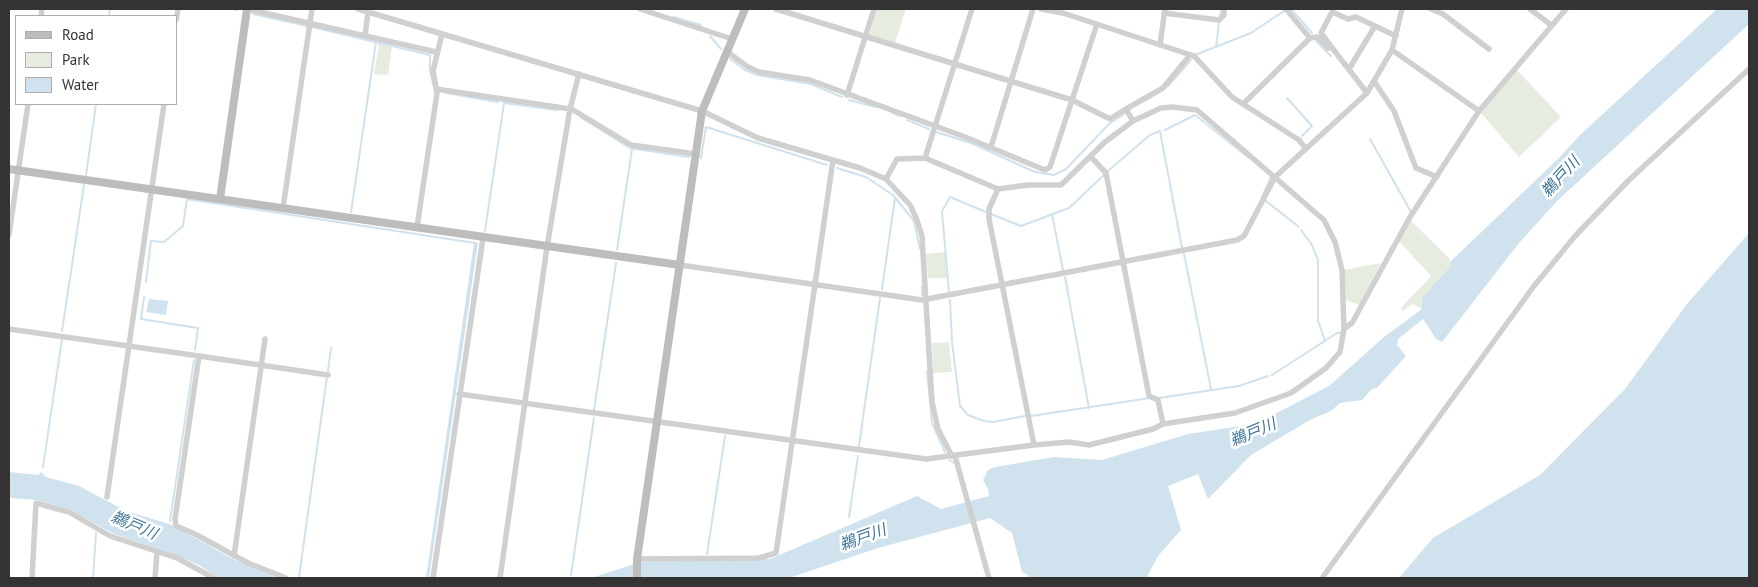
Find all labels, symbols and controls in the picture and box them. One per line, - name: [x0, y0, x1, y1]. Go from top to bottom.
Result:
- legend: [15, 15, 178, 105]
- text: Road: [62, 25, 94, 44]
- text: Park: [62, 50, 90, 69]
- text: Water: [62, 75, 99, 94]
- water label: 鵜戸川: [1538, 153, 1584, 201]
- water label: 鵜戸川: [1227, 415, 1279, 451]
- water label: 鵜戸川: [108, 508, 160, 544]
- water label: 鵜戸川: [837, 521, 889, 555]

